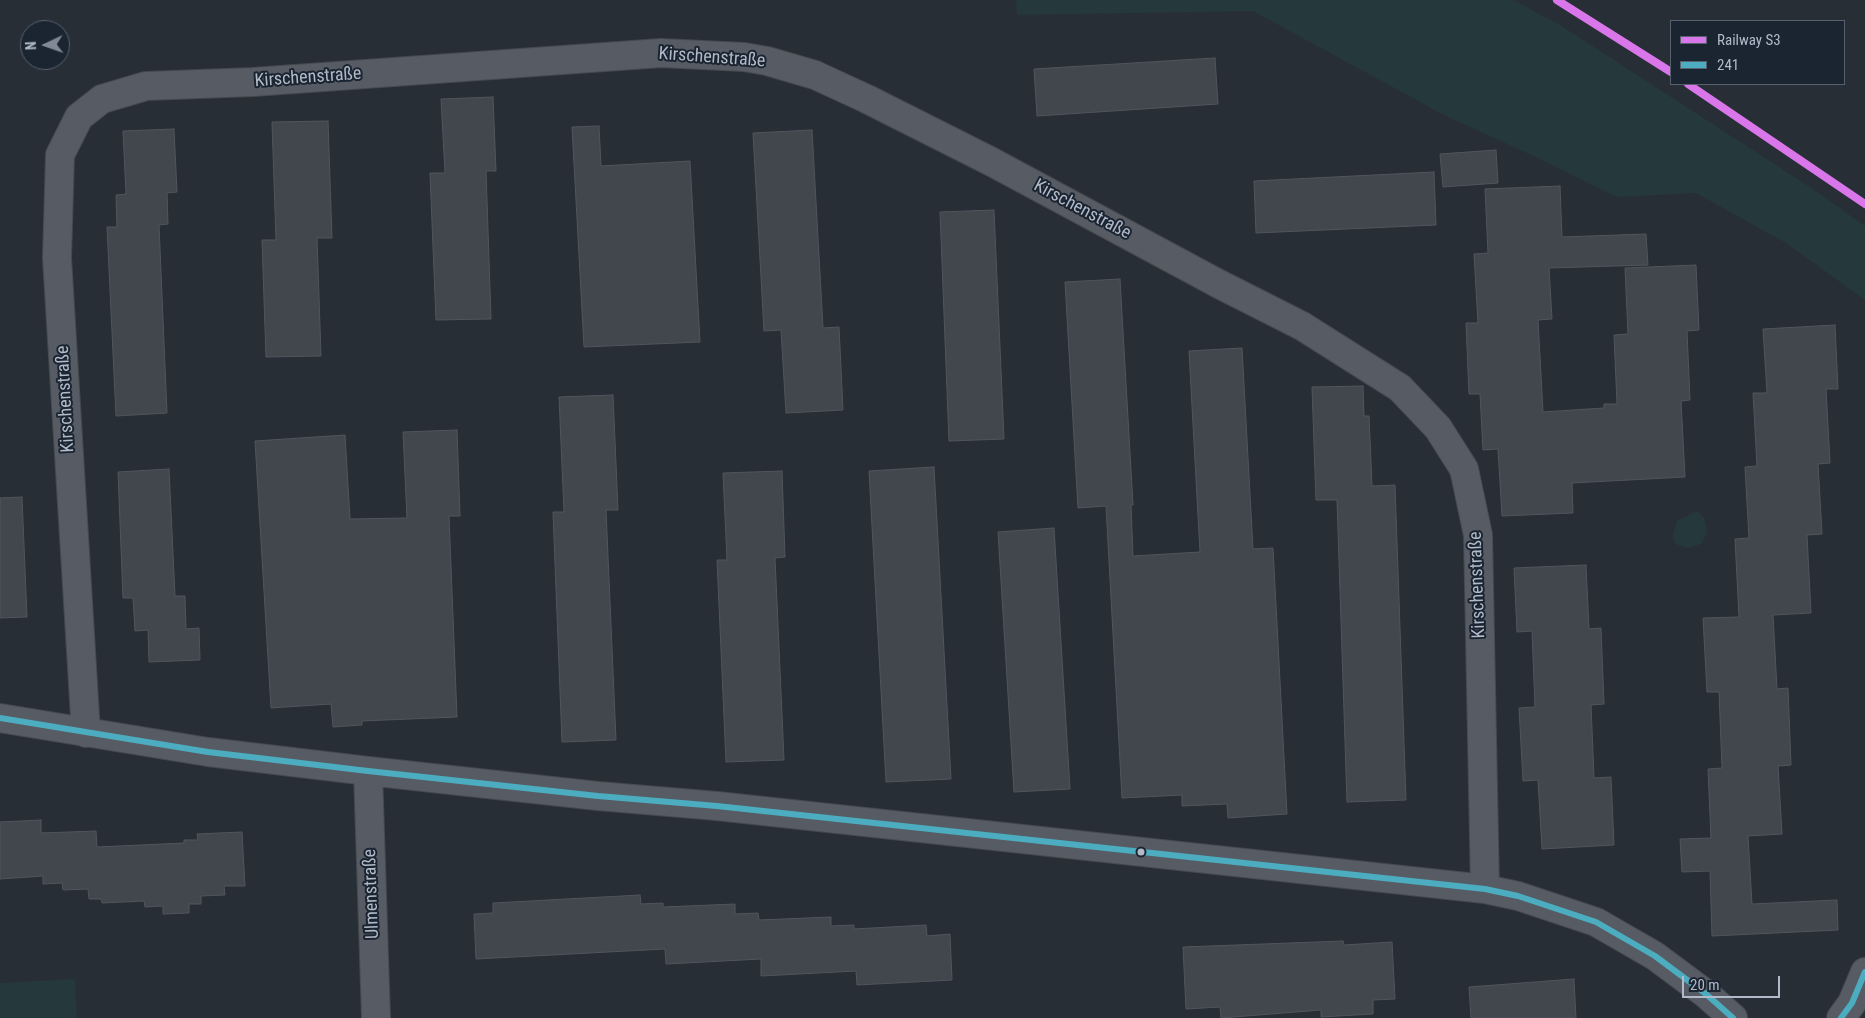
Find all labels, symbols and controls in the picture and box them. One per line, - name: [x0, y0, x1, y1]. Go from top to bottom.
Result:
- north arrow: [20, 20, 70, 70]
- legend: [1670, 20, 1845, 85]
- text: Railway S3: [1717, 31, 1781, 49]
- text: N: [23, 41, 39, 50]
- street label: Kirschenstraße: [658, 43, 766, 73]
- text: 241: [1717, 56, 1739, 74]
- street label: Kirschenstraße: [254, 63, 362, 93]
- street label: Kirschenstraße: [1030, 175, 1134, 245]
- street label: Kirschenstraße: [52, 345, 80, 453]
- street label: Kirschenstraße: [1465, 531, 1491, 639]
- unlabelled marker: [1136, 847, 1146, 857]
- street label: Ulmenstraße: [360, 849, 384, 939]
- scale bar: [1685, 966, 1782, 998]
- text: 20 m: [1690, 976, 1720, 994]

